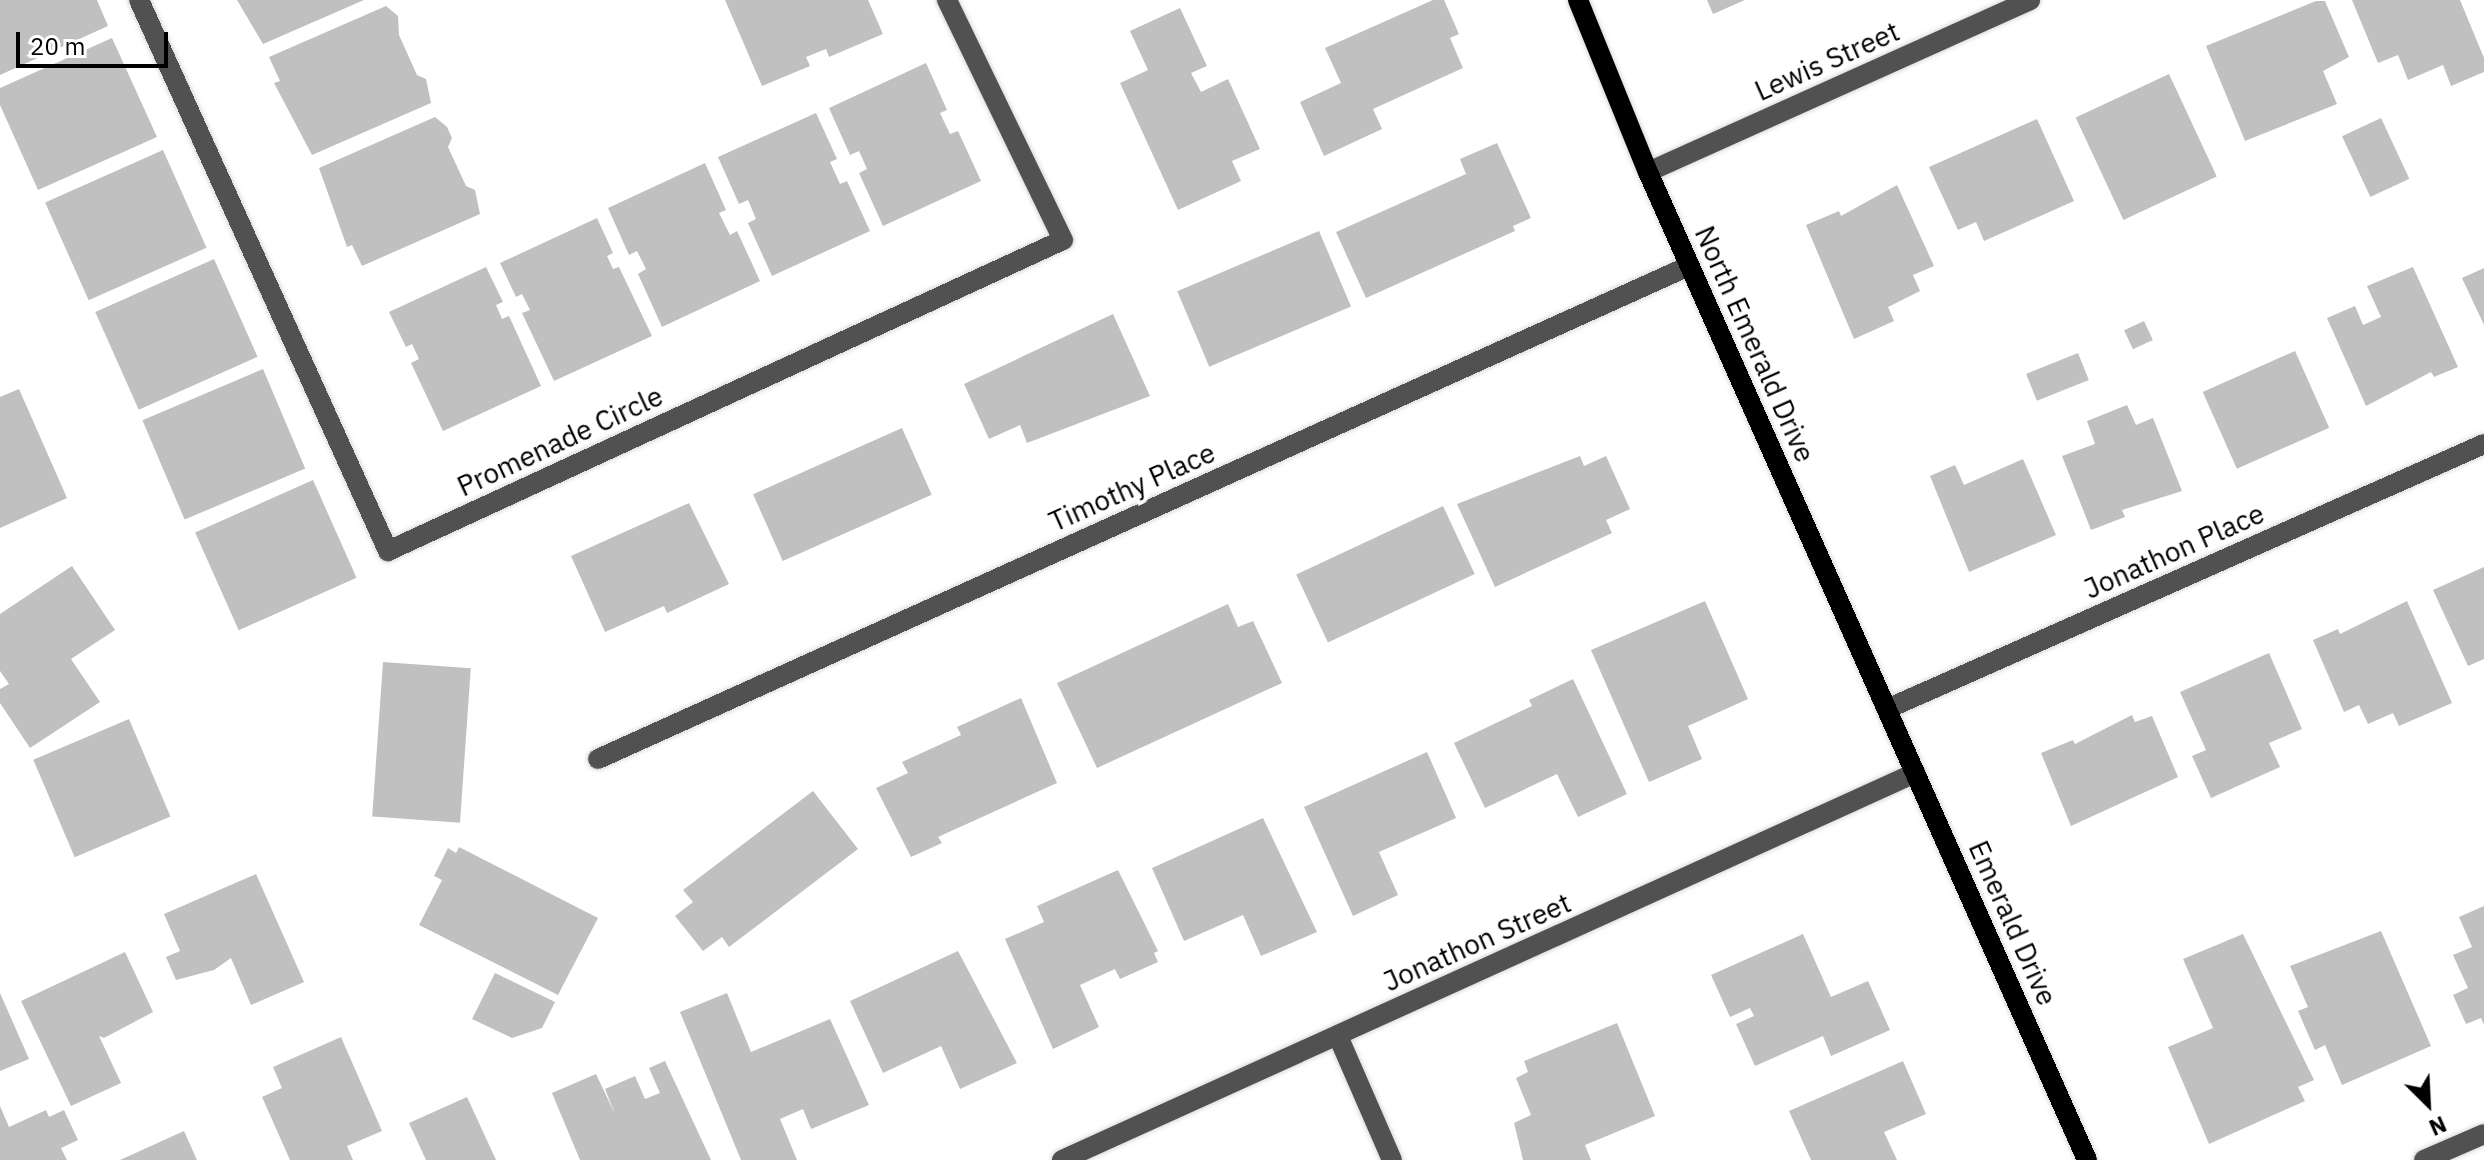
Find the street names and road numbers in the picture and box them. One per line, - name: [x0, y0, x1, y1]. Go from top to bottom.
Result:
- street label: Lewis Street: [1750, 14, 1904, 108]
- street label: North Emerald Drive: [1688, 221, 1822, 467]
- street label: Promenade Circle: [452, 379, 668, 503]
- street label: Timothy Place: [1044, 435, 1220, 539]
- street label: Jonathon Place: [2079, 496, 2269, 606]
- street label: Emerald Drive: [1962, 835, 2064, 1011]
- street label: Jonathon Street: [1378, 886, 1576, 998]

